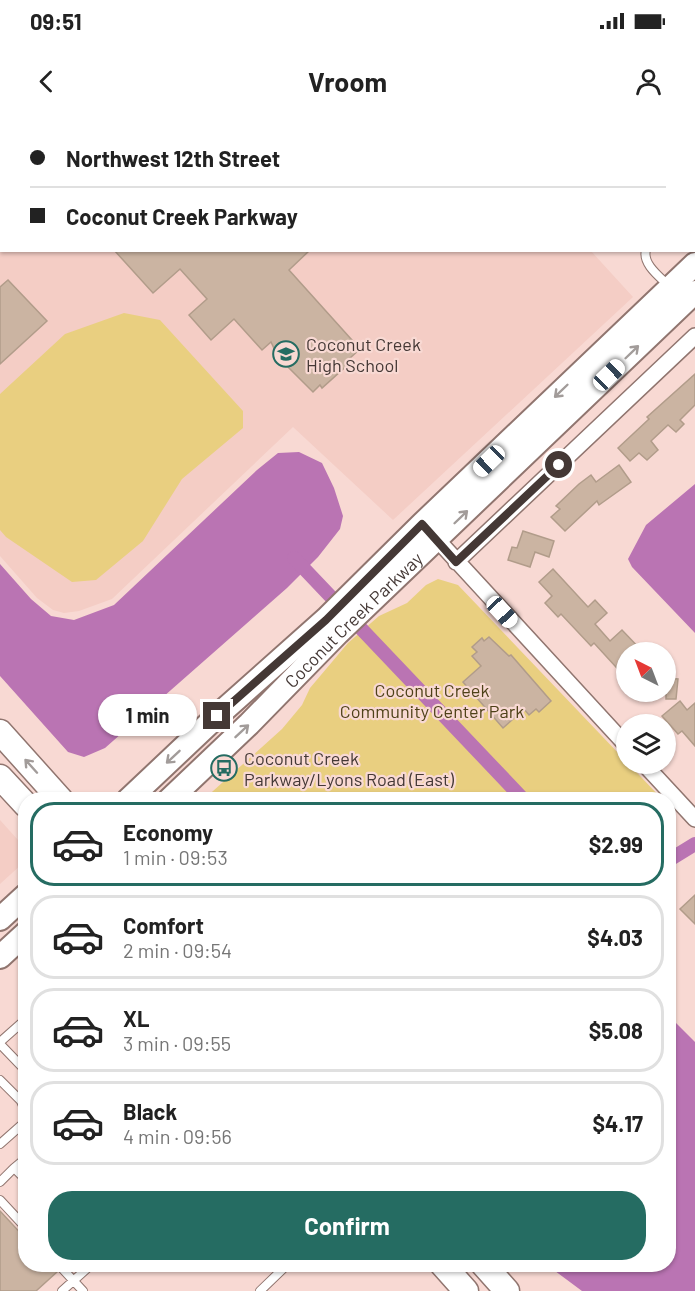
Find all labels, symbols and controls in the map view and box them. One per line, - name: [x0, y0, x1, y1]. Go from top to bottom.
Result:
- text: 09:51: [30, 8, 82, 34]
- icon: back: [30, 65, 63, 98]
- text: Vroom: [308, 65, 387, 97]
- icon: person: [632, 65, 665, 98]
- text: Northwest 12th Street: [66, 145, 280, 171]
- text: Coconut Creek Parkway: [66, 203, 298, 229]
- place label: Coconut Creek High School: [306, 333, 421, 376]
- school or university icon: Coconut Creek High School: [271, 339, 301, 369]
- one-way arrow: [624, 346, 639, 360]
- car: [590, 356, 628, 394]
- one-way arrow: [554, 384, 569, 399]
- car: [470, 442, 508, 480]
- route start: [545, 451, 572, 478]
- one-way arrow: [453, 510, 468, 524]
- street label: Coconut Creek Parkway: [280, 547, 427, 692]
- car: [483, 593, 521, 631]
- north arrow: [616, 642, 676, 702]
- map controls: [616, 642, 676, 774]
- park label: Coconut Creek Community Center Park: [340, 679, 524, 722]
- callout: 1 min: [97, 695, 196, 737]
- route end: [203, 702, 230, 729]
- text: 1 min: [126, 703, 169, 727]
- button: layers: [616, 714, 676, 774]
- one-way arrow: [235, 724, 250, 738]
- place label: Coconut Creek Parkway/Lyons Road (East): [244, 747, 454, 790]
- one-way arrow: [166, 750, 181, 764]
- bus stop icon: Coconut Creek Parkway/Lyons Road (East): [209, 753, 239, 783]
- one-way arrow: [24, 759, 38, 774]
- icon: car: [51, 817, 105, 871]
- text: Economy: [123, 819, 213, 845]
- text: $2.99: [589, 831, 643, 857]
- text: 1 min · 09:53: [123, 845, 228, 869]
- icon: car: [51, 910, 105, 964]
- text: Comfort: [123, 912, 204, 938]
- text: $4.03: [587, 924, 643, 950]
- text: 2 min · 09:54: [123, 938, 232, 962]
- icon: car: [51, 1003, 105, 1057]
- text: XL: [123, 1005, 149, 1031]
- text: $5.08: [589, 1017, 643, 1043]
- text: 3 min · 09:55: [123, 1031, 231, 1055]
- icon: car: [51, 1096, 105, 1150]
- text: Black: [123, 1098, 177, 1124]
- text: $4.17: [592, 1110, 643, 1136]
- text: 4 min · 09:56: [123, 1124, 232, 1148]
- button: Confirm: [48, 1191, 646, 1260]

